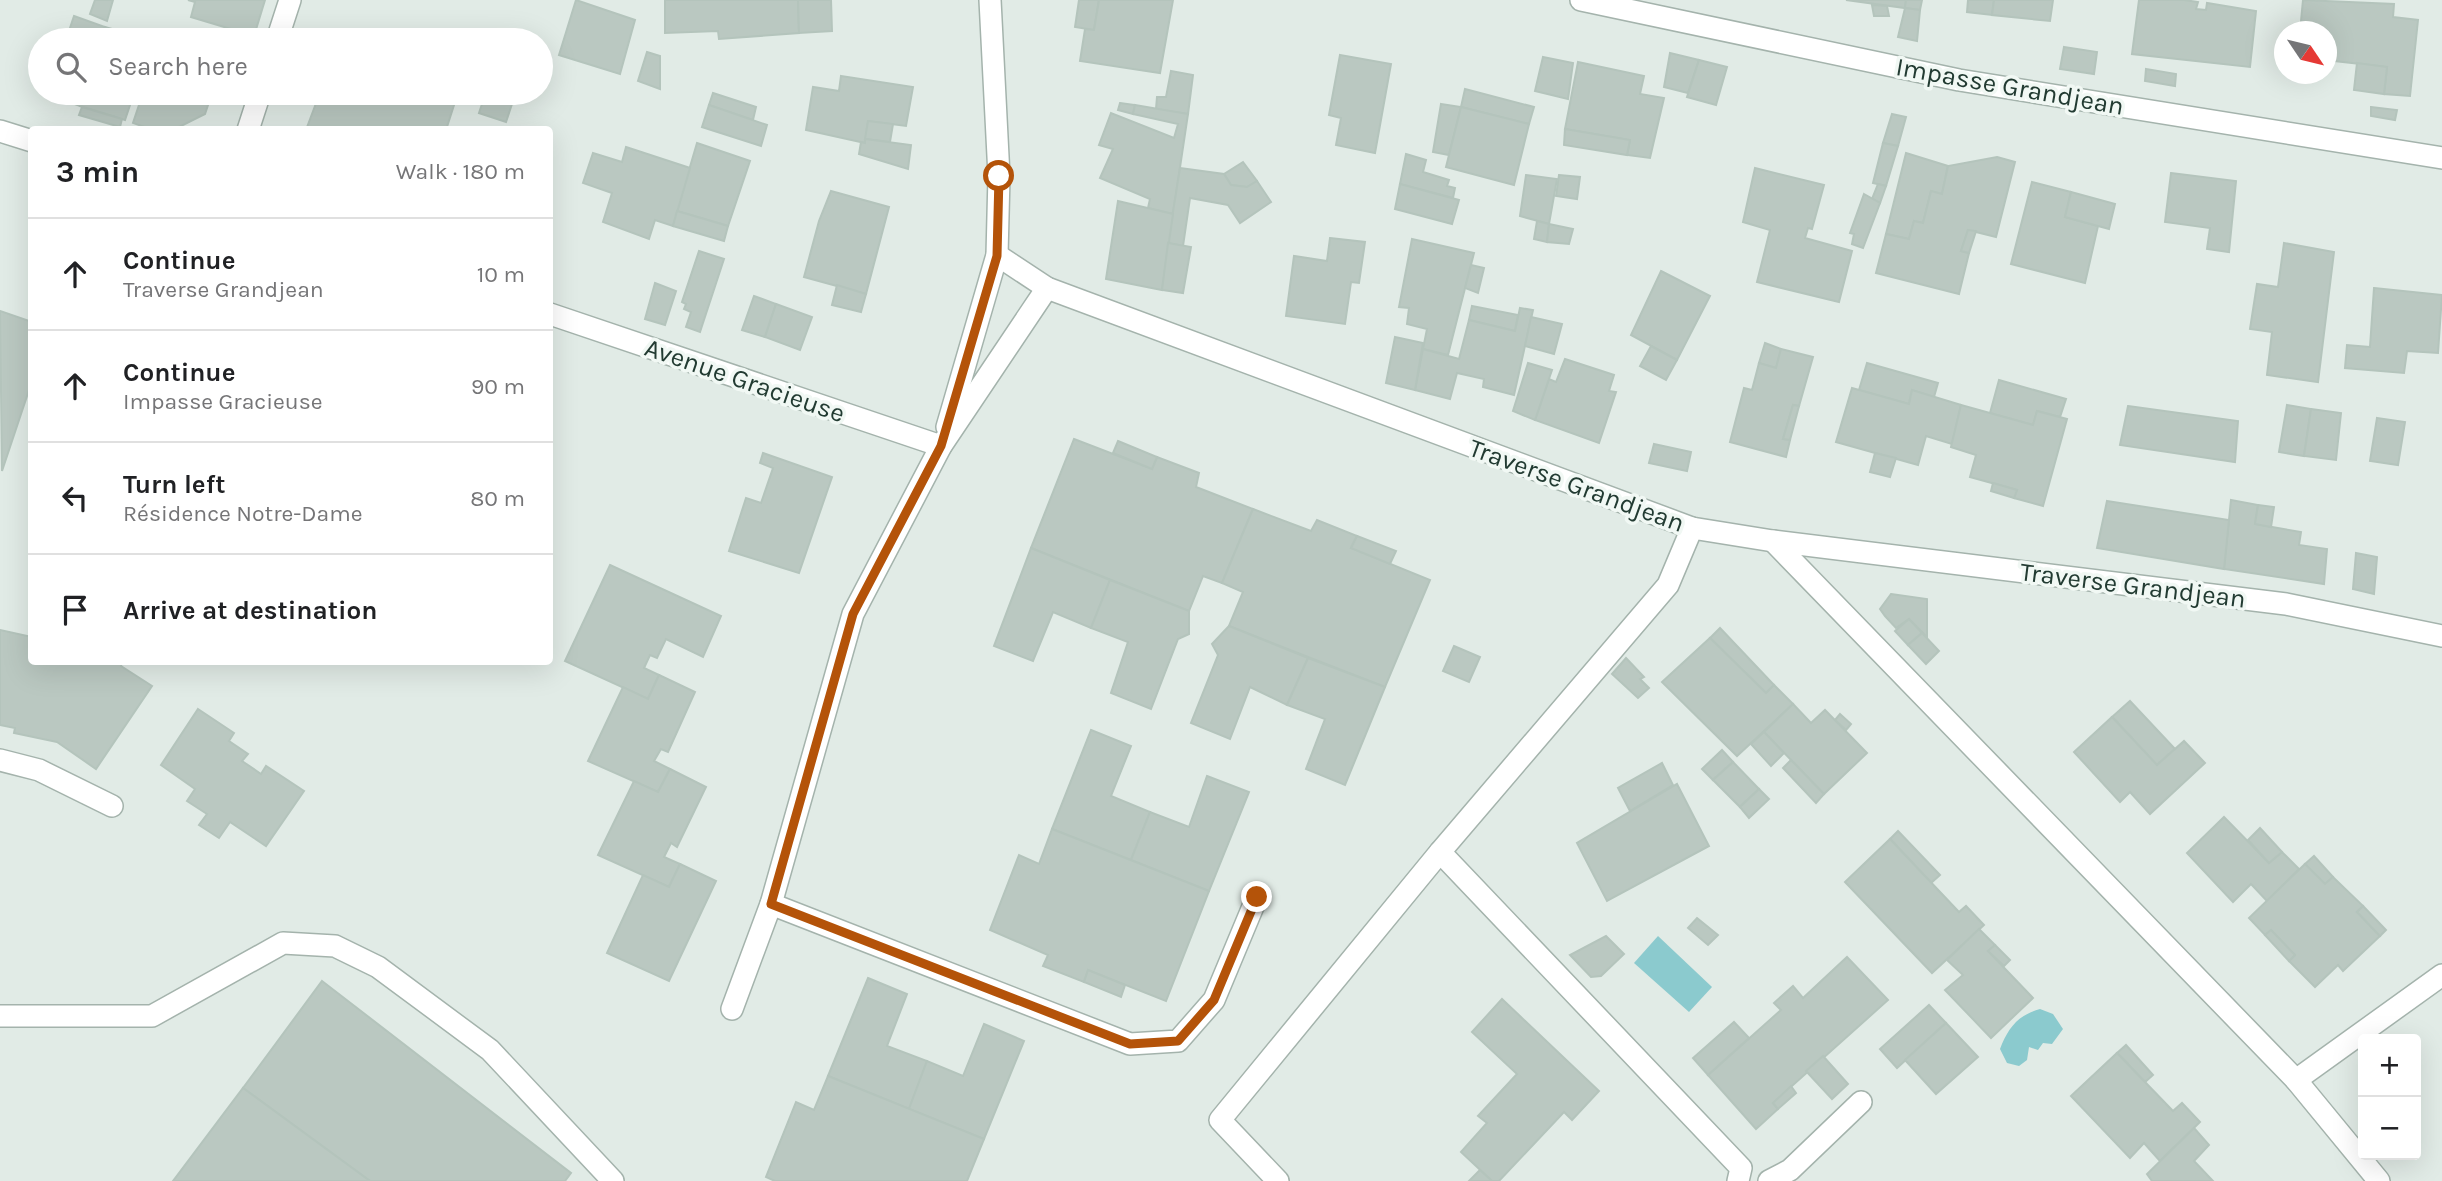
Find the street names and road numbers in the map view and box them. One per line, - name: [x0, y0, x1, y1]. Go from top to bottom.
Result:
- street label: Impasse Grandjean: [1893, 51, 2126, 122]
- street label: Avenue Gracieuse: [641, 332, 849, 429]
- street label: Traverse Grandjean: [1465, 432, 1689, 539]
- street label: Traverse Grandjean: [2018, 556, 2247, 615]

